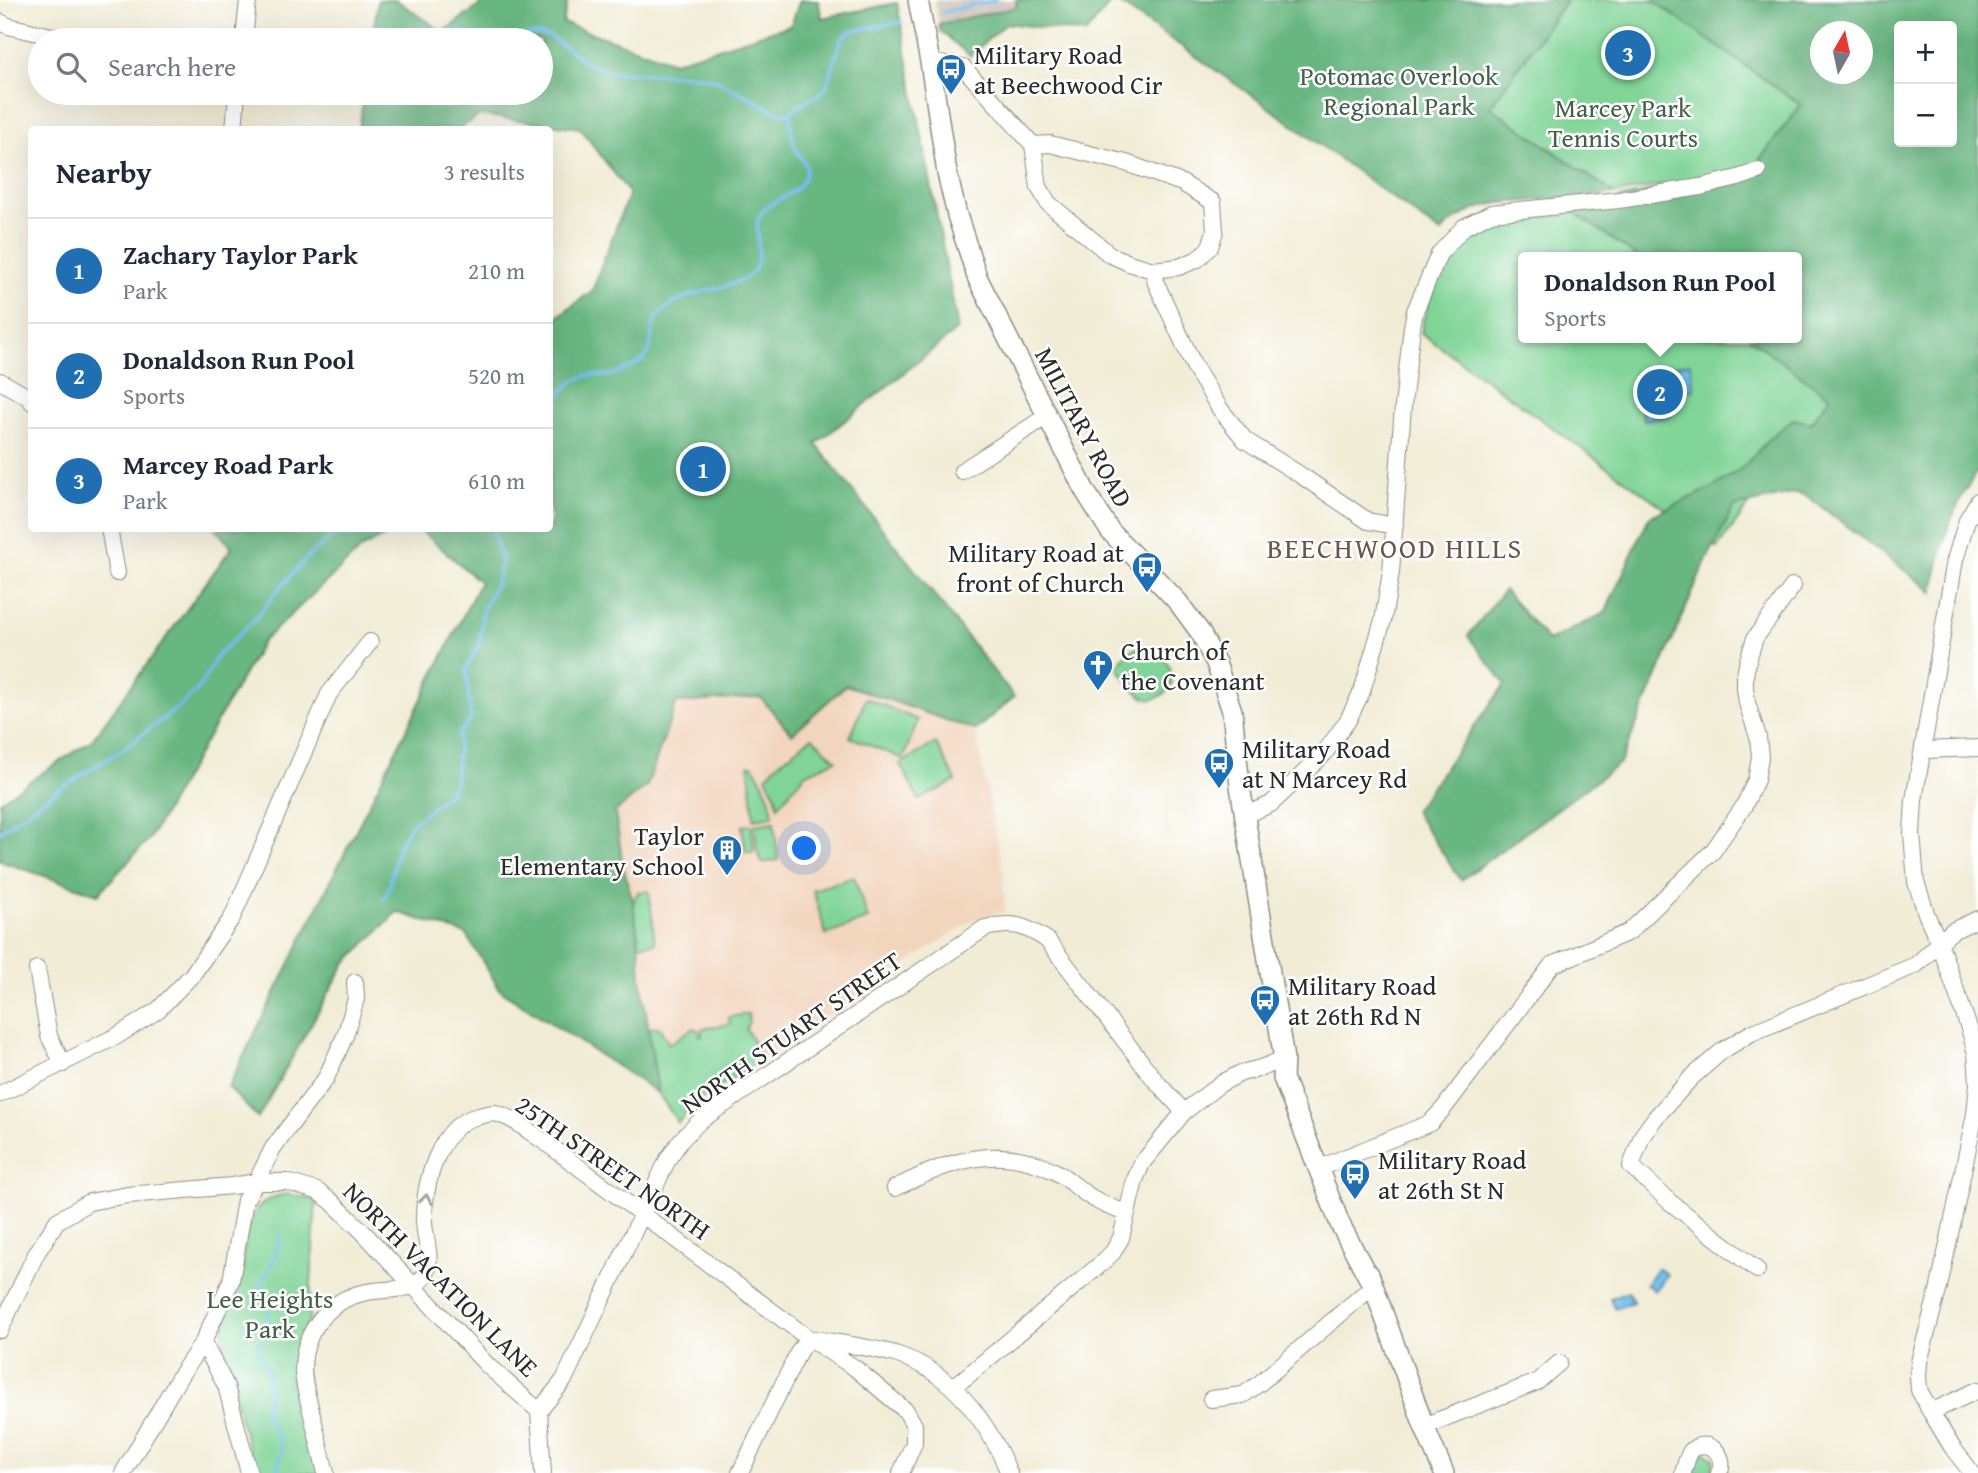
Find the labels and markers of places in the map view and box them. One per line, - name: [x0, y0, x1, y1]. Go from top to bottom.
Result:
- pin: 3: [1605, 27, 1651, 79]
- place label: Military Road at Beechwood Cir: [974, 35, 1163, 104]
- bus stop icon: Military Road at Beechwood Cir: [934, 52, 968, 96]
- pin: 2: [1637, 366, 1683, 418]
- pin: 1: [680, 443, 726, 495]
- place label: Military Road at front of Church: [948, 533, 1124, 602]
- bus stop icon: Military Road at front of Church: [1130, 550, 1164, 594]
- place label: Church of the Covenant: [1121, 631, 1265, 700]
- church icon: Church of the Covenant: [1081, 648, 1115, 692]
- place label: Military Road at N Marcey Rd: [1242, 729, 1407, 798]
- bus stop icon: Military Road at N Marcey Rd: [1202, 746, 1236, 790]
- place label: Taylor Elementary School: [500, 816, 704, 885]
- building icon: Taylor Elementary School: [710, 833, 744, 877]
- place label: Military Road at 26th Rd N: [1288, 966, 1437, 1035]
- bus stop icon: Military Road at 26th Rd N: [1248, 983, 1282, 1027]
- place label: Military Road at 26th St N: [1378, 1140, 1527, 1209]
- bus stop icon: Military Road at 26th St N: [1338, 1157, 1372, 1201]

